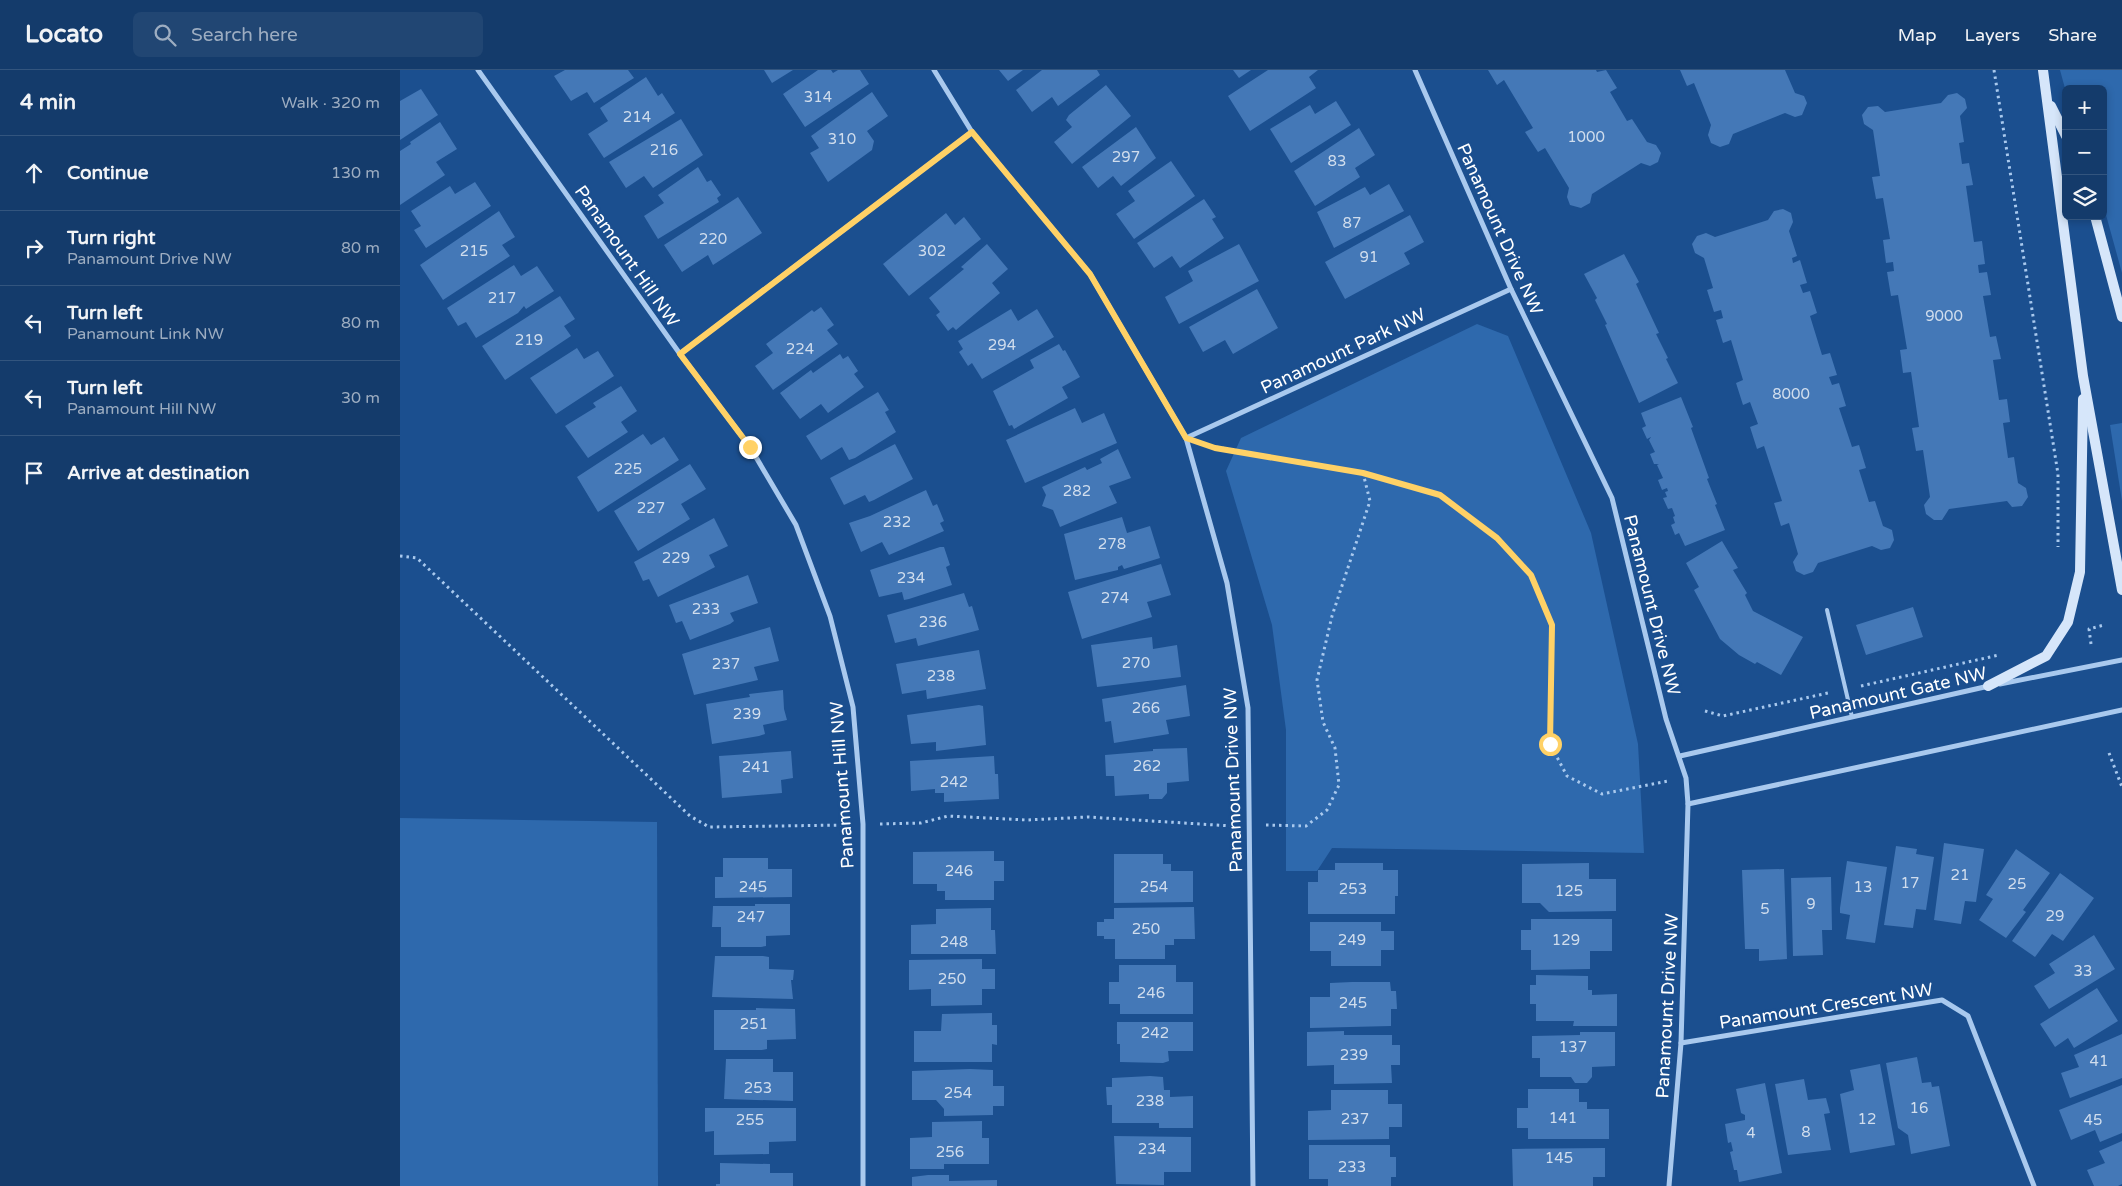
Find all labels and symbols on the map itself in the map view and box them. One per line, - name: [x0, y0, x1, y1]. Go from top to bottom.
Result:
- house number: 314: [804, 88, 832, 106]
- house number: 214: [623, 108, 651, 126]
- house number: 1000: [1567, 128, 1605, 146]
- house number: 310: [828, 130, 856, 148]
- street label: Panamount Drive NW: [1452, 140, 1548, 318]
- house number: 216: [650, 141, 678, 159]
- house number: 297: [1112, 148, 1140, 166]
- house number: 83: [1328, 152, 1346, 170]
- street label: Panamount Hill NW: [570, 181, 684, 331]
- house number: 87: [1343, 214, 1361, 232]
- house number: 220: [699, 230, 727, 248]
- house number: 215: [460, 242, 488, 260]
- house number: 302: [918, 242, 946, 260]
- house number: 91: [1360, 248, 1378, 266]
- house number: 217: [488, 289, 516, 307]
- street label: Panamount Park NW: [1257, 303, 1429, 399]
- house number: 9000: [1925, 307, 1963, 325]
- house number: 219: [515, 331, 543, 349]
- house number: 294: [988, 336, 1016, 354]
- house number: 224: [786, 340, 814, 358]
- house number: 8000: [1772, 385, 1810, 403]
- route end: [739, 436, 762, 459]
- house number: 225: [614, 460, 642, 478]
- house number: 282: [1063, 482, 1091, 500]
- house number: 227: [637, 499, 665, 517]
- street label: Panamount Drive NW: [1619, 512, 1685, 698]
- house number: 232: [883, 513, 911, 531]
- house number: 278: [1098, 535, 1126, 553]
- house number: 229: [662, 549, 690, 567]
- house number: 234: [897, 569, 925, 587]
- house number: 274: [1101, 589, 1129, 607]
- house number: 233: [692, 600, 720, 618]
- house number: 236: [919, 613, 947, 631]
- house number: 270: [1122, 654, 1150, 672]
- house number: 237: [712, 655, 740, 673]
- street label: Panamount Gate NW: [1807, 662, 1989, 724]
- house number: 238: [927, 667, 955, 685]
- street label: Panamount Drive NW: [1219, 687, 1247, 873]
- house number: 266: [1132, 699, 1160, 717]
- street label: Panamount Hill NW: [825, 701, 859, 869]
- house number: 239: [733, 705, 761, 723]
- route start: [1539, 733, 1562, 756]
- house number: 262: [1133, 757, 1161, 775]
- house number: 241: [742, 758, 770, 776]
- house number: 242: [940, 773, 968, 791]
- house number: 246: [945, 862, 973, 880]
- house number: 21: [1951, 866, 1969, 884]
- house number: 17: [1901, 874, 1919, 892]
- house number: 25: [2008, 875, 2026, 893]
- house number: 245: [739, 878, 767, 896]
- house number: 254: [1140, 878, 1168, 896]
- house number: 13: [1854, 878, 1872, 896]
- house number: 253: [1339, 880, 1367, 898]
- house number: 125: [1555, 882, 1583, 900]
- house number: 9: [1806, 895, 1816, 913]
- house number: 5: [1760, 900, 1770, 918]
- house number: 29: [2046, 907, 2064, 925]
- house number: 247: [737, 908, 765, 926]
- street label: Panamount Drive NW: [1651, 913, 1683, 1099]
- house number: 250: [1132, 920, 1160, 938]
- house number: 249: [1338, 931, 1366, 949]
- house number: 129: [1552, 931, 1580, 949]
- house number: 248: [940, 933, 968, 951]
- house number: 33: [2074, 962, 2092, 980]
- house number: 250: [938, 970, 966, 988]
- street label: Panamount Crescent NW: [1718, 978, 1934, 1034]
- house number: 246: [1137, 984, 1165, 1002]
- house number: 245: [1339, 994, 1367, 1012]
- house number: 251: [740, 1015, 768, 1033]
- house number: 242: [1141, 1024, 1169, 1042]
- house number: 137: [1559, 1038, 1587, 1056]
- house number: 239: [1340, 1046, 1368, 1064]
- house number: 41: [2090, 1052, 2108, 1070]
- house number: 253: [744, 1079, 772, 1097]
- house number: 254: [944, 1084, 972, 1102]
- house number: 238: [1136, 1092, 1164, 1110]
- house number: 16: [1910, 1099, 1928, 1117]
- house number: 141: [1549, 1109, 1577, 1127]
- house number: 237: [1341, 1110, 1369, 1128]
- house number: 12: [1858, 1110, 1876, 1128]
- house number: 255: [736, 1111, 764, 1129]
- house number: 45: [2084, 1111, 2102, 1129]
- house number: 8: [1801, 1123, 1811, 1141]
- house number: 4: [1746, 1124, 1756, 1142]
- house number: 234: [1138, 1140, 1166, 1158]
- house number: 256: [936, 1143, 964, 1161]
- house number: 145: [1545, 1149, 1573, 1167]
- house number: 233: [1338, 1158, 1366, 1176]

